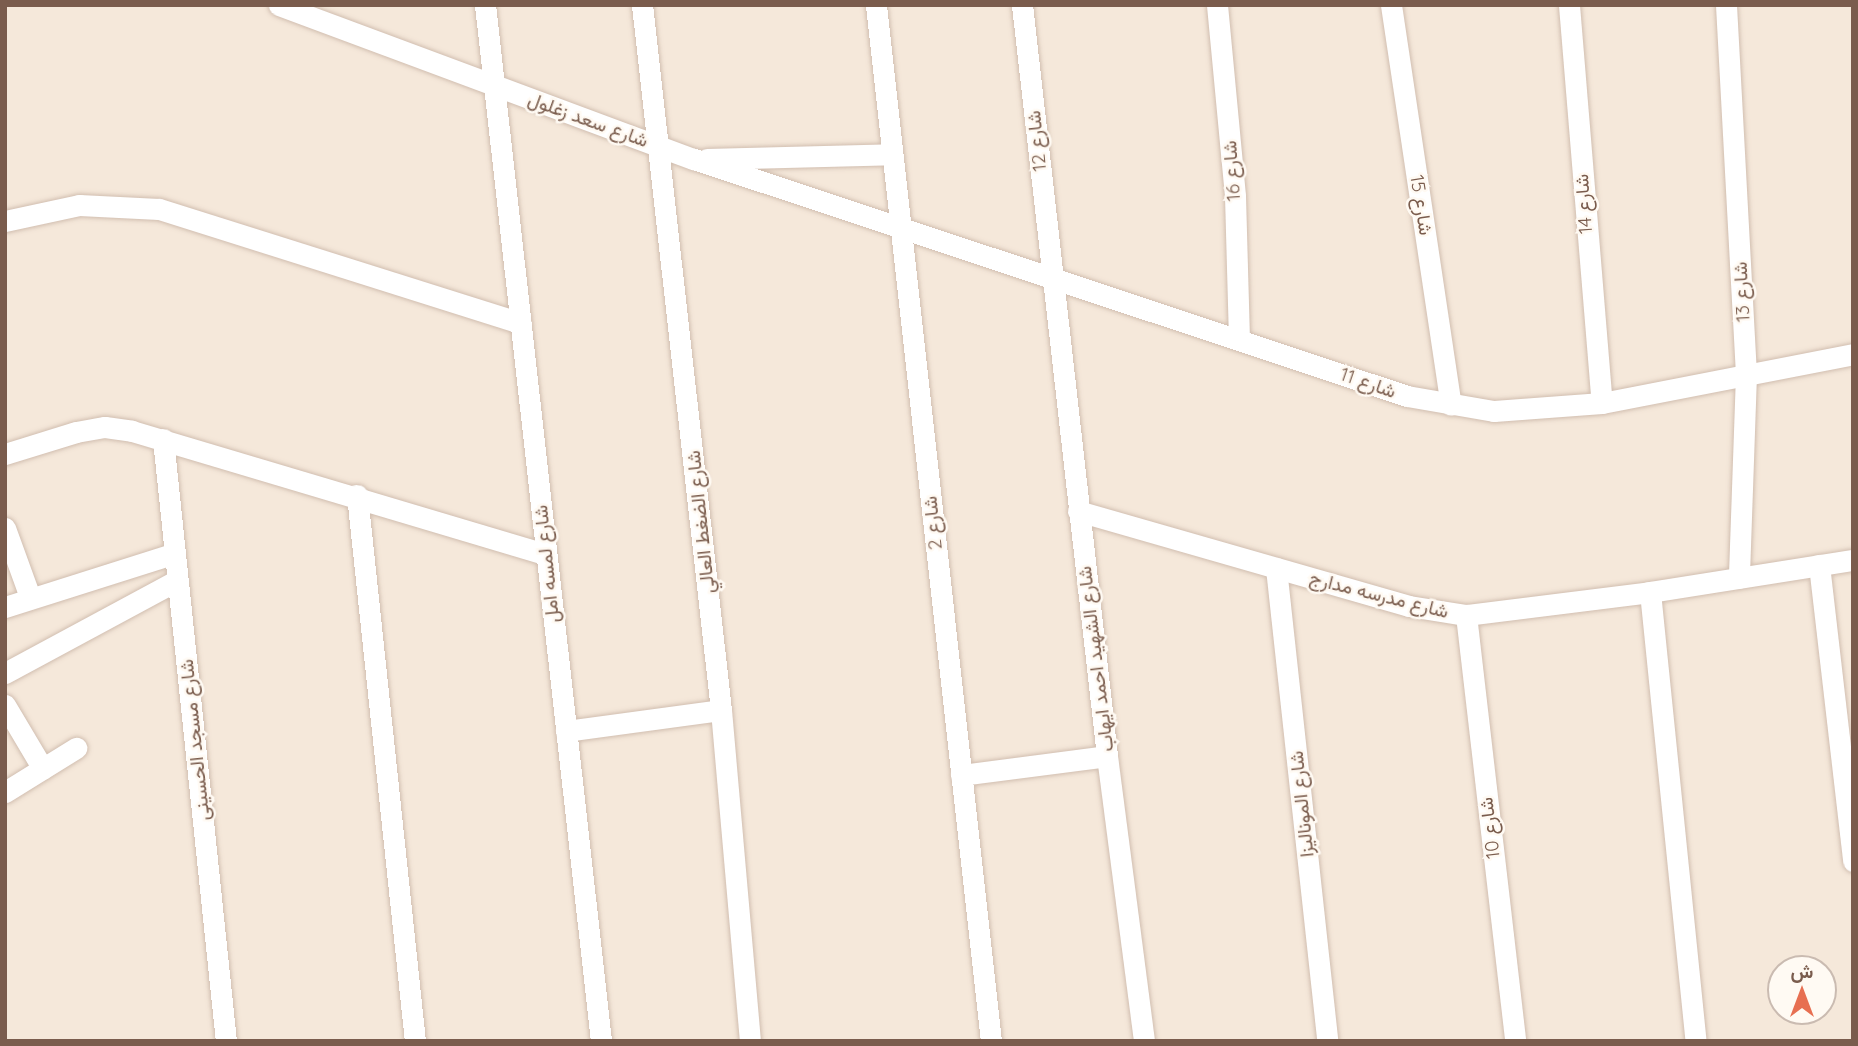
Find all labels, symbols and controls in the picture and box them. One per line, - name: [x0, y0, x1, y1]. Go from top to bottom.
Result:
- street label: شارع سعد زغلول: [525, 88, 651, 152]
- street label: شارع 12: [1022, 109, 1052, 173]
- street label: شارع 16: [1219, 140, 1245, 202]
- street label: شارع 15: [1405, 173, 1437, 237]
- street label: شارع 14: [1571, 173, 1597, 235]
- street label: شارع 13: [1729, 261, 1755, 323]
- street label: شارع 11: [1337, 363, 1399, 403]
- street label: شارع الضغط العالي: [682, 449, 720, 595]
- street label: شارع 2: [919, 495, 947, 551]
- street label: شارع لمسه امل: [529, 504, 565, 624]
- street label: شارع الشهيد احمد ايهاب: [1073, 565, 1119, 753]
- street label: شارع مدرسه مدارج: [1307, 567, 1451, 623]
- street label: شارع مسجد الحسينى: [175, 658, 215, 822]
- street label: شارع الموناليزا: [1285, 750, 1319, 858]
- street label: شارع 10: [1475, 796, 1505, 860]
- north arrow: [1767, 955, 1837, 1025]
- text: ش: [1791, 959, 1813, 983]

